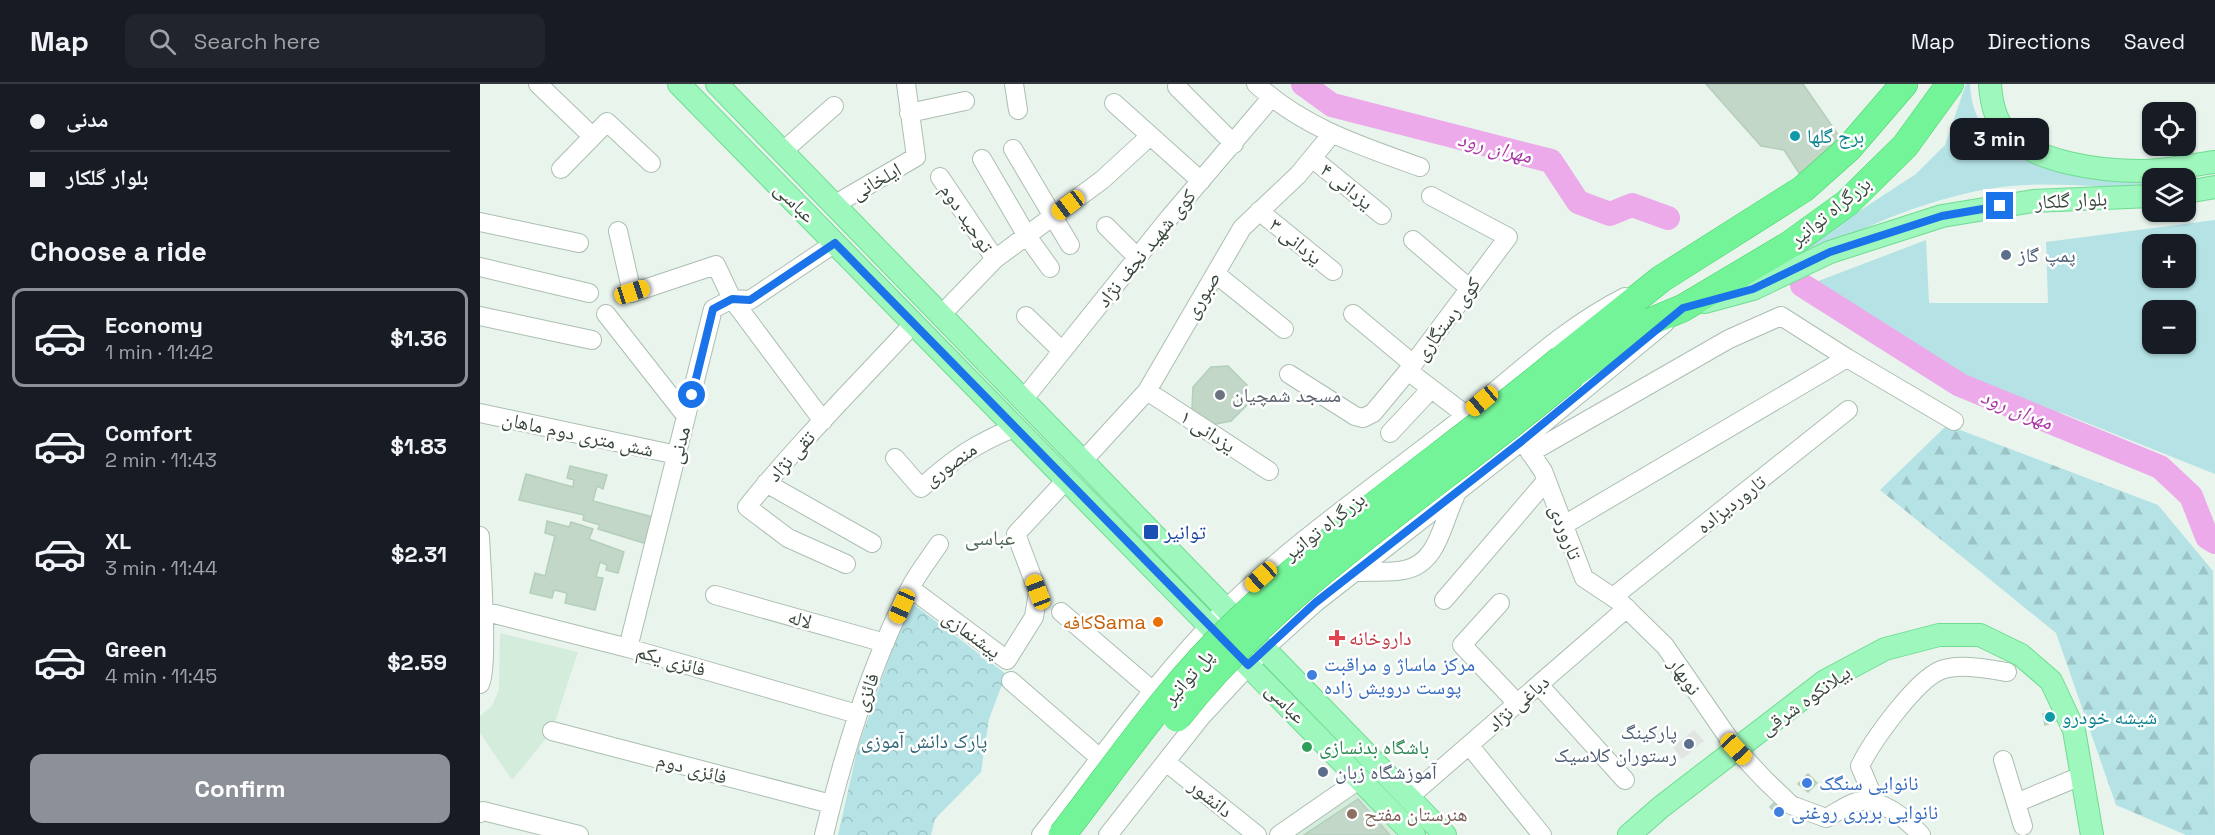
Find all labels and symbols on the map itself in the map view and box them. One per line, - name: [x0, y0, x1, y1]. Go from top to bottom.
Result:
- callout: 3 min: [1950, 119, 2050, 161]
- place label: برج گلها: [1807, 123, 1864, 149]
- water label: مهران رود: [1455, 125, 1535, 169]
- marker: برج گلها: [1788, 129, 1802, 143]
- street label: ایلخانی: [846, 156, 906, 206]
- street label: یزدانی ۴: [1315, 157, 1379, 215]
- street label: بزرگراه توانیر: [1783, 170, 1876, 252]
- street label: عباسى: [769, 176, 821, 228]
- street label: توحید دوم: [934, 178, 1000, 258]
- street label: کوی شهید نجف نژاد: [1090, 184, 1202, 312]
- street label: بلوار گلکار: [2033, 185, 2108, 215]
- car: [1048, 187, 1088, 223]
- route end: [1986, 192, 2013, 219]
- street label: یزدانی ۳: [1264, 212, 1328, 270]
- place label: پمپ گاز: [2017, 242, 2076, 268]
- marker: پمپ گاز: [1999, 248, 2013, 262]
- street label: صبوری: [1178, 266, 1226, 324]
- street label: کوی رستگاری: [1408, 272, 1486, 366]
- car: [612, 278, 652, 306]
- route start: [678, 381, 705, 408]
- place label: مسجد شمچیان: [1232, 382, 1341, 408]
- water label: مهران رود: [1977, 382, 2057, 436]
- car: [1462, 383, 1502, 419]
- marker: مسجد شمچیان: [1213, 388, 1227, 402]
- street label: یزدانی ۱: [1175, 403, 1241, 459]
- street label: شش متری دوم ماهان: [500, 405, 656, 464]
- street label: مدنی: [662, 423, 696, 467]
- street label: تقی نژاد: [761, 425, 821, 487]
- street label: منصوری: [918, 436, 982, 492]
- street label: تاروردیزاده: [1691, 469, 1771, 539]
- street label: بزرگراه توانیر: [1277, 486, 1370, 567]
- street label: تاروردی: [1544, 501, 1588, 564]
- place label: توانیر: [1163, 519, 1206, 545]
- marker: توانیر: [1142, 523, 1160, 541]
- district label: عباسی: [965, 524, 1016, 551]
- car: [1242, 558, 1280, 596]
- car: [1023, 572, 1053, 612]
- car: [886, 586, 918, 626]
- street label: لاله: [785, 603, 815, 635]
- street label: پیشنمازی: [937, 604, 1007, 664]
- place label: کافهSama: [1063, 609, 1146, 635]
- marker: کافهSama: [1151, 615, 1165, 629]
- place label: داروخانه: [1349, 625, 1411, 651]
- marker: داروخانه: [1330, 631, 1344, 645]
- street label: فائزی یکم: [633, 638, 709, 683]
- street label: پل توانیر: [1156, 644, 1219, 711]
- place label: مرکز ماساژ و مراقبت پوست درویش زاده: [1324, 651, 1475, 700]
- street label: نوبهار: [1662, 651, 1707, 700]
- street label: بیلانکوه شرقی: [1754, 659, 1856, 741]
- marker: مرکز ماساژ و مراقبت پوست درویش زاده: [1305, 668, 1319, 682]
- street label: فائزی: [847, 669, 885, 715]
- street label: دباغی نژاد: [1481, 669, 1555, 737]
- street label: عباسى: [1260, 677, 1312, 729]
- place label: شیشه خودرو: [2062, 704, 2157, 730]
- marker: شیشه خودرو: [2043, 710, 2057, 724]
- place label: پارکینگ رستوران کلاسیک: [1554, 719, 1677, 768]
- park label: پارک دانش آموزی: [861, 728, 987, 754]
- car: [1717, 730, 1755, 768]
- place label: باشگاه بدنسازی: [1319, 734, 1429, 760]
- marker: پارکینگ رستوران کلاسیک: [1682, 737, 1696, 751]
- marker: باشگاه بدنسازی: [1300, 740, 1314, 754]
- street label: فائزی دوم: [654, 746, 730, 791]
- place label: آموزشگاه زبان: [1335, 759, 1438, 785]
- marker: آموزشگاه زبان: [1316, 765, 1330, 779]
- place label: نانوایی سنگک: [1819, 770, 1919, 796]
- street label: دانشور: [1183, 772, 1238, 823]
- marker: نانوایی سنگک: [1800, 776, 1814, 790]
- place label: نانوایی بربری روغنی: [1791, 799, 1938, 825]
- place label: هنرستان مفتح: [1364, 801, 1468, 827]
- marker: نانوایی بربری روغنی: [1772, 805, 1786, 819]
- marker: هنرستان مفتح: [1345, 807, 1359, 821]

